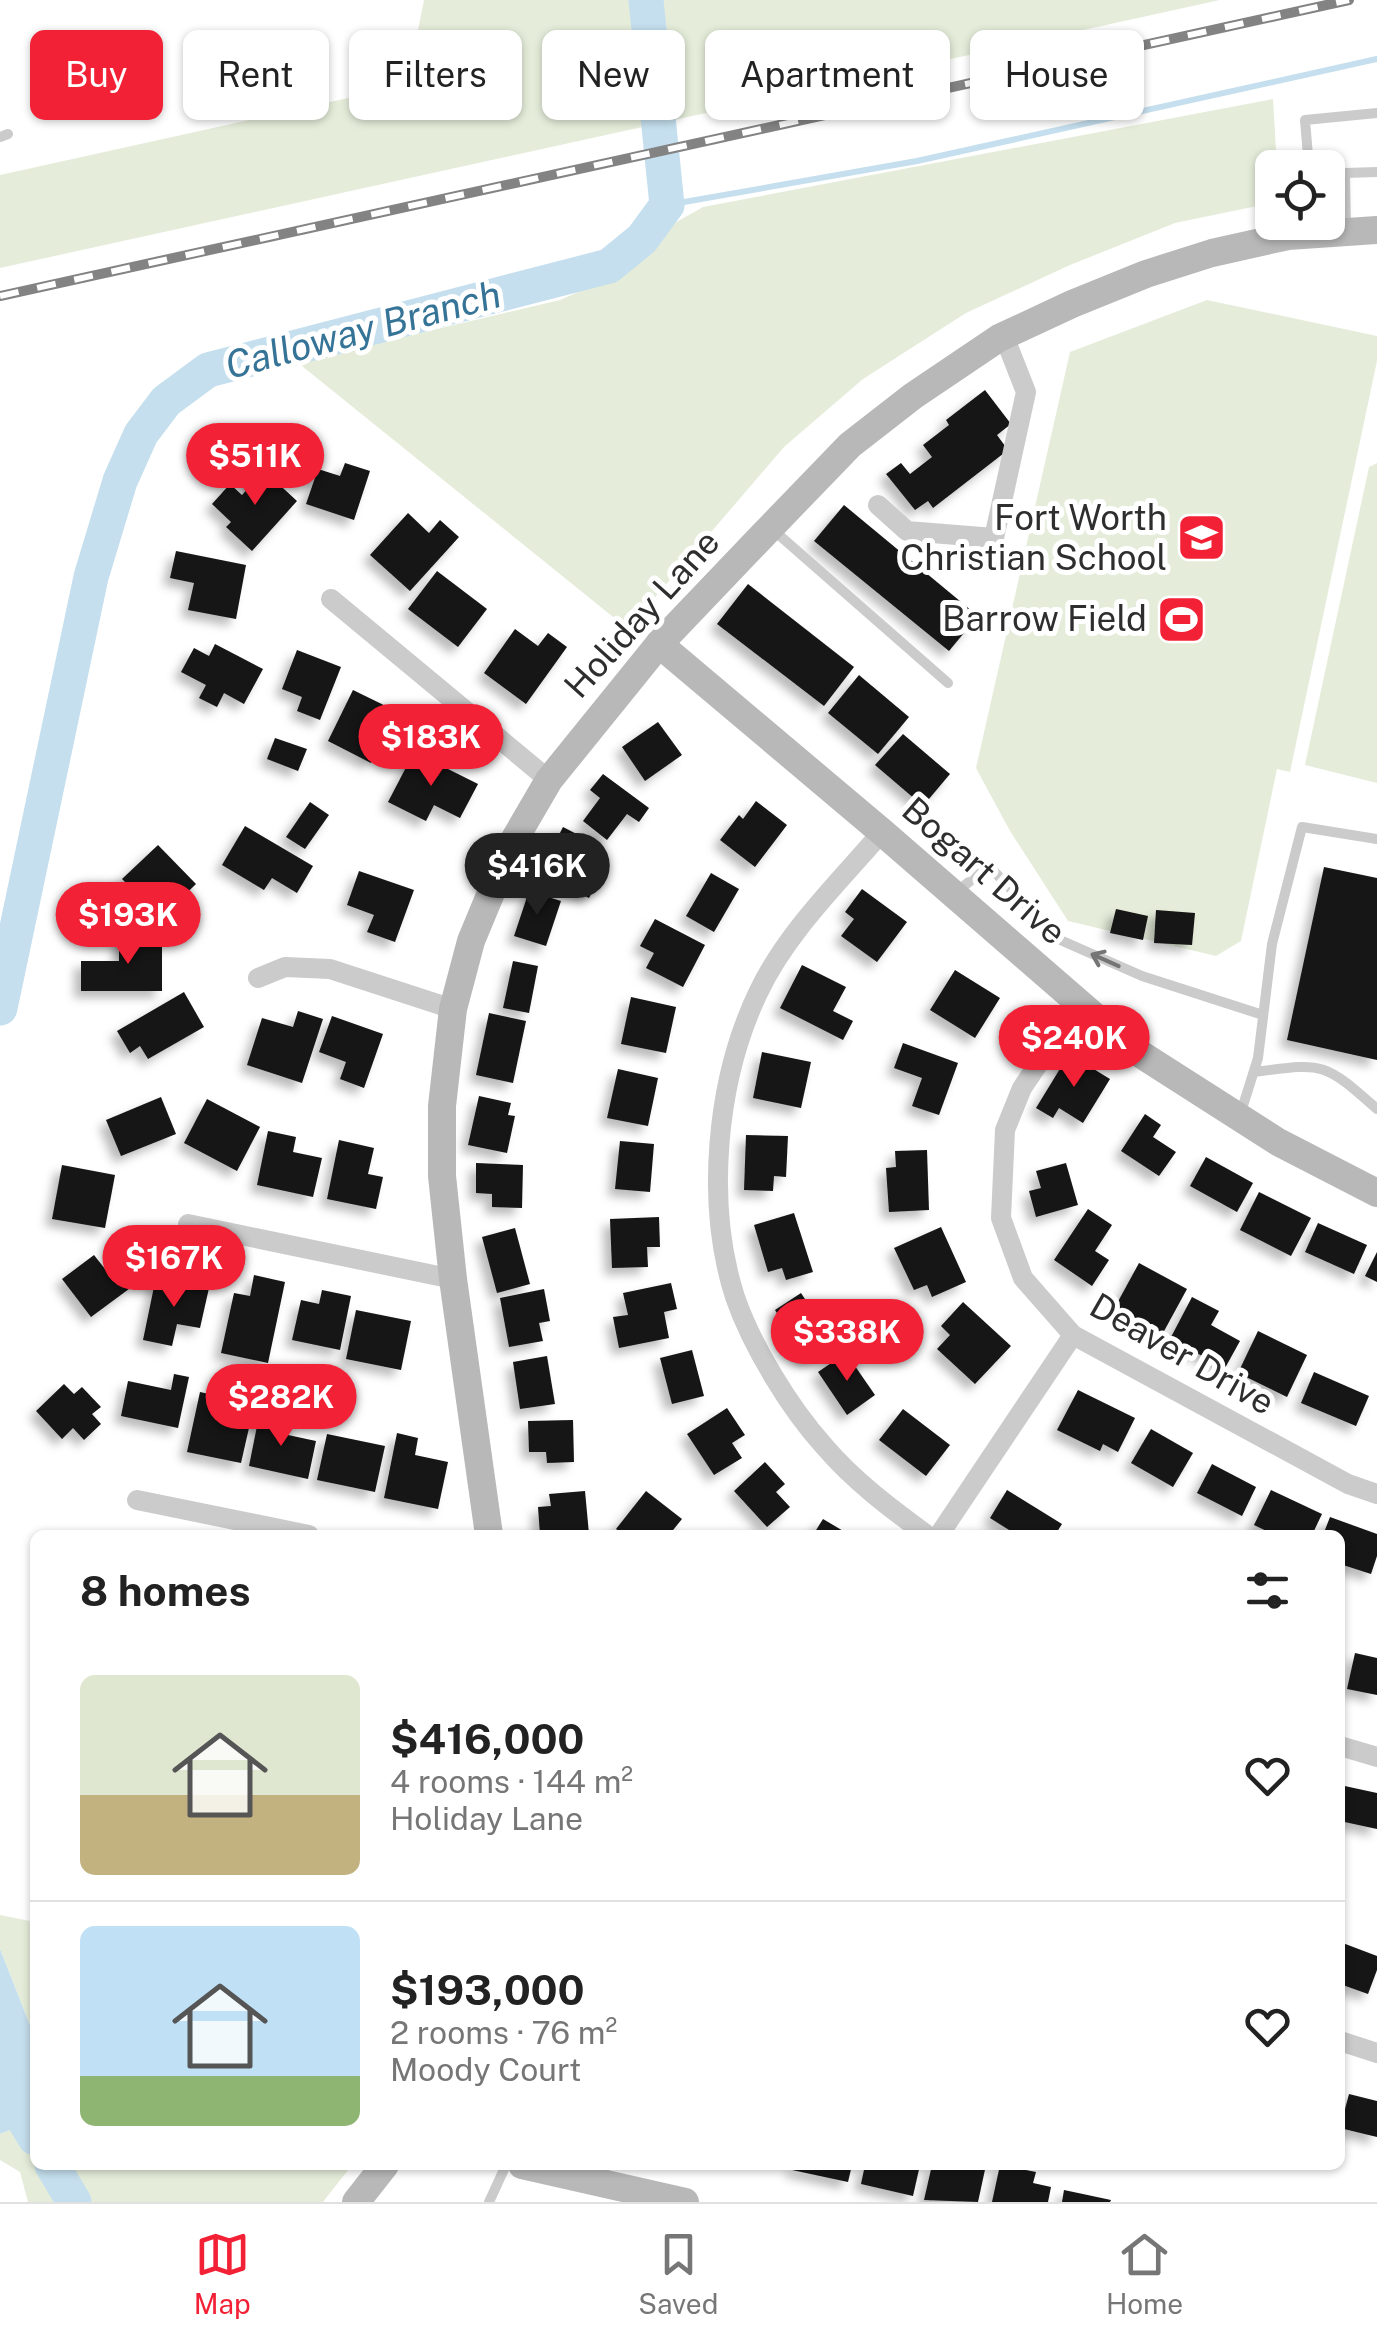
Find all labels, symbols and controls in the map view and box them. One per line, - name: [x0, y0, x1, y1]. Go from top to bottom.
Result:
- chip: Buy: [30, 30, 163, 120]
- chip: Rent: [183, 30, 329, 120]
- chip: Filters: [349, 30, 522, 120]
- chip: New: [542, 30, 685, 120]
- chip: Apartment: [705, 30, 950, 120]
- chip: House: [970, 30, 1144, 120]
- map controls: [1255, 150, 1345, 240]
- button: locate: [1255, 150, 1345, 240]
- water label: Calloway Branch: [220, 271, 506, 388]
- pin: $511K: [185, 423, 325, 508]
- text: $511K: [208, 437, 302, 474]
- place label: Fort Worth Christian School: [900, 497, 1167, 578]
- school or university icon: Fort Worth Christian School: [1176, 512, 1228, 564]
- street label: Holiday Lane: [556, 521, 728, 706]
- sports icon: Barrow Field: [1156, 593, 1208, 645]
- place label: Barrow Field: [942, 598, 1147, 639]
- pin: $183K: [361, 704, 501, 789]
- text: $183K: [380, 718, 482, 755]
- street label: Bogart Drive: [894, 789, 1074, 953]
- pin: $416K: [467, 833, 607, 918]
- text: $416K: [487, 847, 587, 884]
- pin: $193K: [58, 882, 198, 967]
- text: $193K: [78, 896, 178, 933]
- one-way arrow: [1090, 950, 1121, 968]
- pin: $240K: [1004, 1005, 1144, 1090]
- text: $240K: [1021, 1019, 1127, 1056]
- pin: $167K: [104, 1225, 244, 1310]
- text: $167K: [124, 1239, 224, 1276]
- street label: Deaver Drive: [1083, 1284, 1282, 1423]
- pin: $338K: [777, 1299, 917, 1384]
- text: $338K: [793, 1313, 901, 1350]
- pin: $282K: [211, 1364, 351, 1449]
- text: $282K: [228, 1378, 334, 1415]
- icon: filters: [1240, 1563, 1295, 1618]
- text: 8 homes: [80, 1566, 251, 1615]
- text: $416,000: [390, 1714, 584, 1763]
- icon: home: [160, 1715, 280, 1835]
- icon: heart: [1240, 1748, 1295, 1803]
- text: 4 rooms · 144 m²: [390, 1763, 633, 1800]
- text: Holiday Lane: [390, 1800, 583, 1837]
- text: $193,000: [390, 1965, 585, 2014]
- icon: home: [160, 1966, 280, 2086]
- icon: heart: [1240, 1999, 1295, 2054]
- text: 2 rooms · 76 m²: [390, 2014, 617, 2051]
- text: Moody Court: [390, 2051, 581, 2088]
- tab: Map: [194, 2227, 251, 2320]
- tab: Saved: [638, 2227, 718, 2320]
- tab: Home: [1106, 2227, 1183, 2320]

